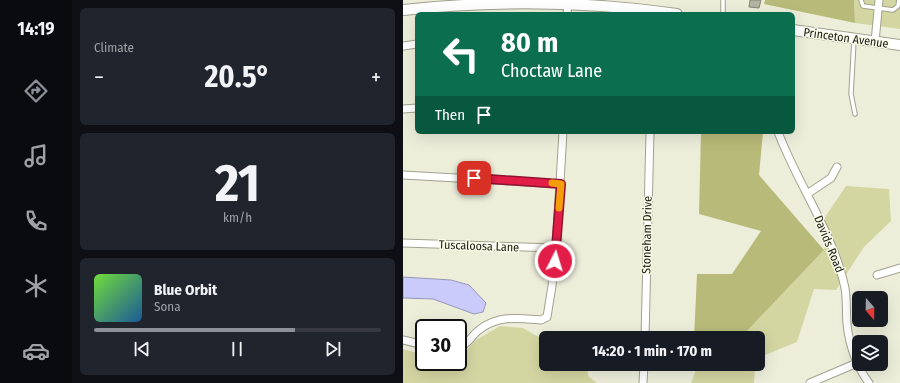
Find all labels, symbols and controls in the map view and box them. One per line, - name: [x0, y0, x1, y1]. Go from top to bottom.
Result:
- text: 14:19: [17, 18, 55, 40]
- street label: Princeton Avenue: [803, 25, 889, 51]
- text: 80 m: [501, 26, 558, 59]
- icon: left: [435, 28, 487, 80]
- text: Climate: [94, 40, 134, 55]
- text: 20.5°: [204, 59, 270, 95]
- text: Choctaw Lane: [501, 60, 602, 82]
- text: −: [94, 64, 104, 91]
- text: +: [371, 64, 381, 91]
- icon: directions: [22, 77, 50, 105]
- icon: arrive: [473, 104, 495, 126]
- text: Then: [435, 106, 465, 124]
- icon: music: [22, 142, 50, 170]
- text: 21: [215, 152, 260, 215]
- pin: [457, 161, 491, 195]
- icon: arrive: [463, 167, 485, 189]
- street label: Stoneham Drive: [639, 196, 655, 274]
- icon: phone: [22, 207, 50, 235]
- text: km/h: [223, 210, 252, 225]
- street label: Davids Road: [811, 213, 847, 275]
- street label: Tuscaloosa Lane: [439, 238, 519, 254]
- position arrow: [534, 240, 576, 282]
- icon: climate: [22, 272, 50, 300]
- text: Blue Orbit: [154, 281, 217, 299]
- north arrow: [852, 291, 888, 327]
- map controls: [852, 291, 888, 371]
- text: Sona: [154, 299, 181, 314]
- speed limit sign: 30: [415, 319, 467, 371]
- button: layers: [852, 335, 888, 371]
- icon: car: [22, 337, 50, 365]
- icon: previous: [131, 338, 153, 360]
- icon: pause: [226, 338, 248, 360]
- icon: next: [322, 338, 344, 360]
- text: 14:20 · 1 min · 170 m: [592, 342, 712, 360]

